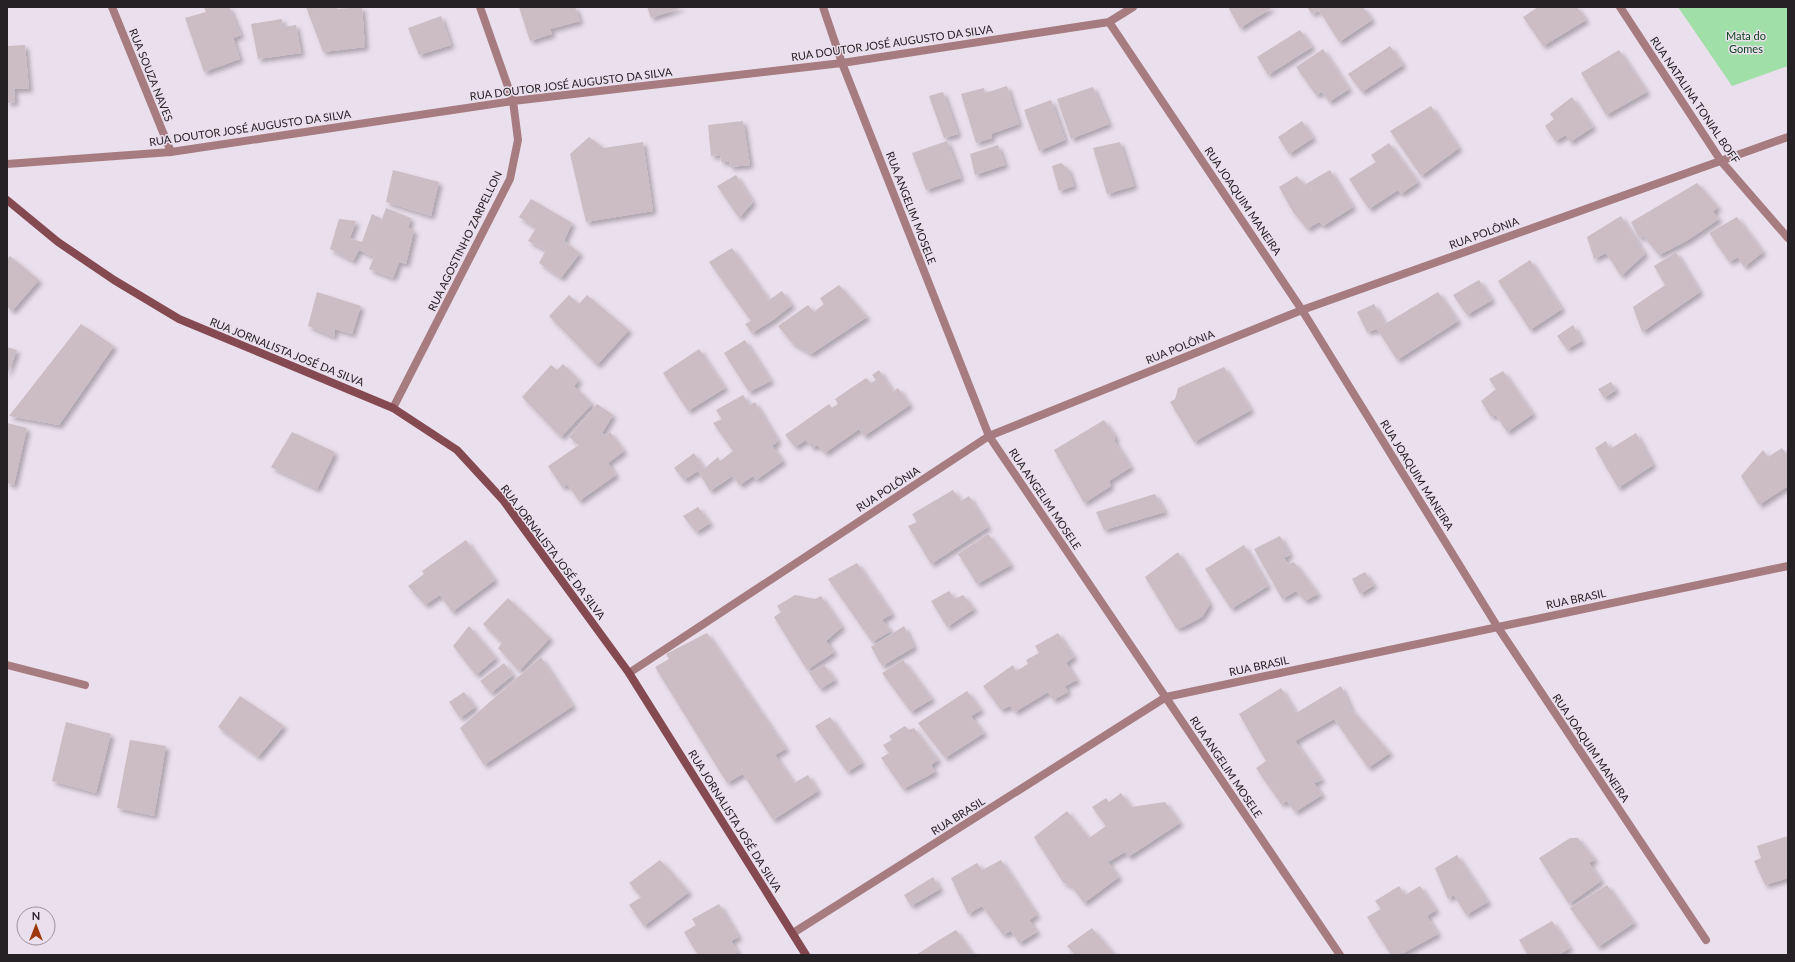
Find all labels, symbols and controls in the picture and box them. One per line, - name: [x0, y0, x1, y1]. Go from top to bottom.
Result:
- street label: RUA DOUTOR JOSÉ AUGUSTO DA SILVA: [790, 22, 994, 63]
- street label: RUA SOUZA NAVES: [127, 26, 176, 123]
- park label: Mata do Gomes: [1726, 29, 1766, 55]
- street label: RUA NATALINA TONIAL BOFF: [1648, 34, 1743, 166]
- street label: RUA DOUTOR JOSÉ AUGUSTO DA SILVA: [469, 65, 673, 102]
- street label: RUA DOUTOR JOSÉ AUGUSTO DA SILVA: [148, 107, 352, 148]
- street label: RUA JOAQUIM MANEIRA: [1202, 144, 1285, 258]
- street label: RUA ANGELIM MOSELE: [884, 150, 939, 266]
- street label: RUA AGOSTINHO ZARPELLON: [425, 169, 504, 313]
- street label: RUA POLÔNIA: [1447, 214, 1521, 251]
- street label: RUA JORNALISTA JOSÉ DA SILVA: [208, 315, 367, 389]
- street label: RUA POLÔNIA: [1143, 327, 1217, 366]
- street label: RUA JOAQUIM MANEIRA: [1378, 417, 1457, 533]
- street label: RUA ANGELIM MOSELE: [1007, 445, 1084, 552]
- street label: RUA POLÔNIA: [854, 463, 922, 514]
- street label: RUA JORNALISTA JOSÉ DA SILVA: [499, 482, 609, 622]
- street label: RUA BRASIL: [1545, 586, 1607, 611]
- street label: RUA BRASIL: [1228, 653, 1290, 678]
- street label: RUA JOAQUIM MANEIRA: [1550, 691, 1633, 805]
- street label: RUA ANGELIM MOSELE: [1188, 713, 1265, 820]
- street label: RUA JORNALISTA JOSÉ DA SILVA: [686, 747, 785, 895]
- street label: RUA BRASIL: [929, 794, 987, 837]
- north arrow: [16, 906, 56, 946]
- text: N: [32, 909, 40, 922]

